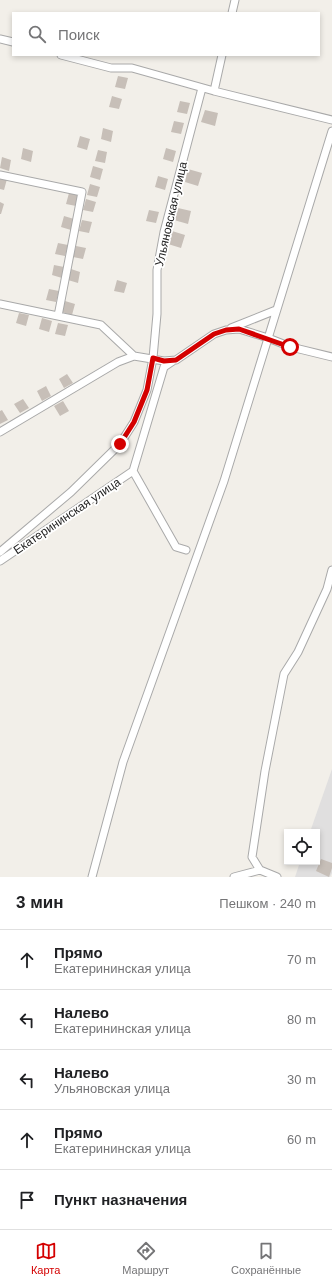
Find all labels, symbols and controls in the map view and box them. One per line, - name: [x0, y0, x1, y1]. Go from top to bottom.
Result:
- search box: [12, 12, 320, 56]
- icon: search: [26, 23, 48, 45]
- text: Поиск: [58, 26, 100, 43]
- street label: Ульяновская улица: [152, 160, 190, 268]
- route start: [281, 338, 299, 356]
- route end: [111, 435, 129, 453]
- street label: Екатерининская улица: [11, 475, 124, 557]
- map controls: [284, 829, 320, 865]
- button: locate: [284, 829, 320, 865]
- text: 3 мин: [16, 893, 63, 912]
- text: Пешком · 240 m: [219, 896, 316, 911]
- text: Прямо: [54, 944, 103, 961]
- icon: ahead: [16, 949, 38, 971]
- text: 70 m: [287, 952, 316, 967]
- text: Екатерининская улица: [54, 961, 191, 976]
- text: Налево: [54, 1004, 109, 1021]
- icon: left: [16, 1009, 38, 1031]
- text: 80 m: [287, 1012, 316, 1027]
- text: Екатерининская улица: [54, 1021, 191, 1036]
- text: Налево: [54, 1064, 109, 1081]
- icon: left: [16, 1069, 38, 1091]
- text: 30 m: [287, 1072, 316, 1087]
- text: Ульяновская улица: [54, 1081, 170, 1096]
- text: Прямо: [54, 1124, 103, 1141]
- icon: ahead: [16, 1129, 38, 1151]
- text: 60 m: [287, 1132, 316, 1147]
- text: Екатерининская улица: [54, 1141, 191, 1156]
- icon: arrive: [16, 1189, 38, 1211]
- text: Пункт назначения: [54, 1191, 187, 1208]
- tab: Карта: [31, 1240, 60, 1276]
- tab: Маршрут: [122, 1240, 169, 1276]
- tab: Сохранённые: [231, 1240, 301, 1276]

